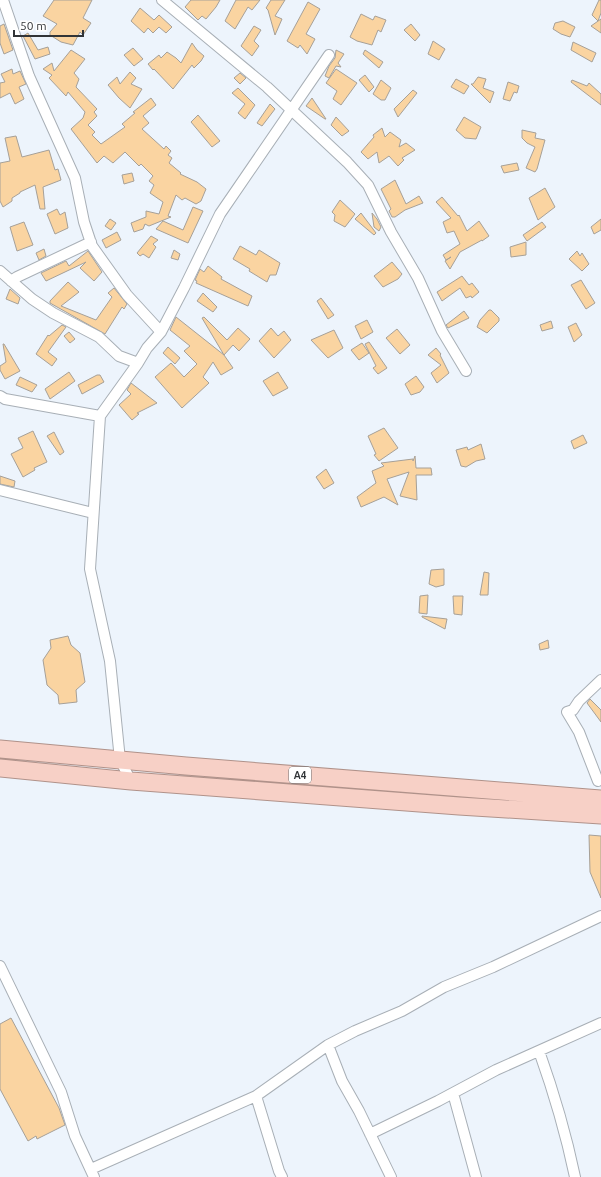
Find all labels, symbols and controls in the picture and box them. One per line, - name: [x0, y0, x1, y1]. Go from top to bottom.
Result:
- scale bar: [14, 12, 83, 38]
- text: 50 m: [20, 19, 47, 32]
- road number: A4: [289, 767, 311, 783]

